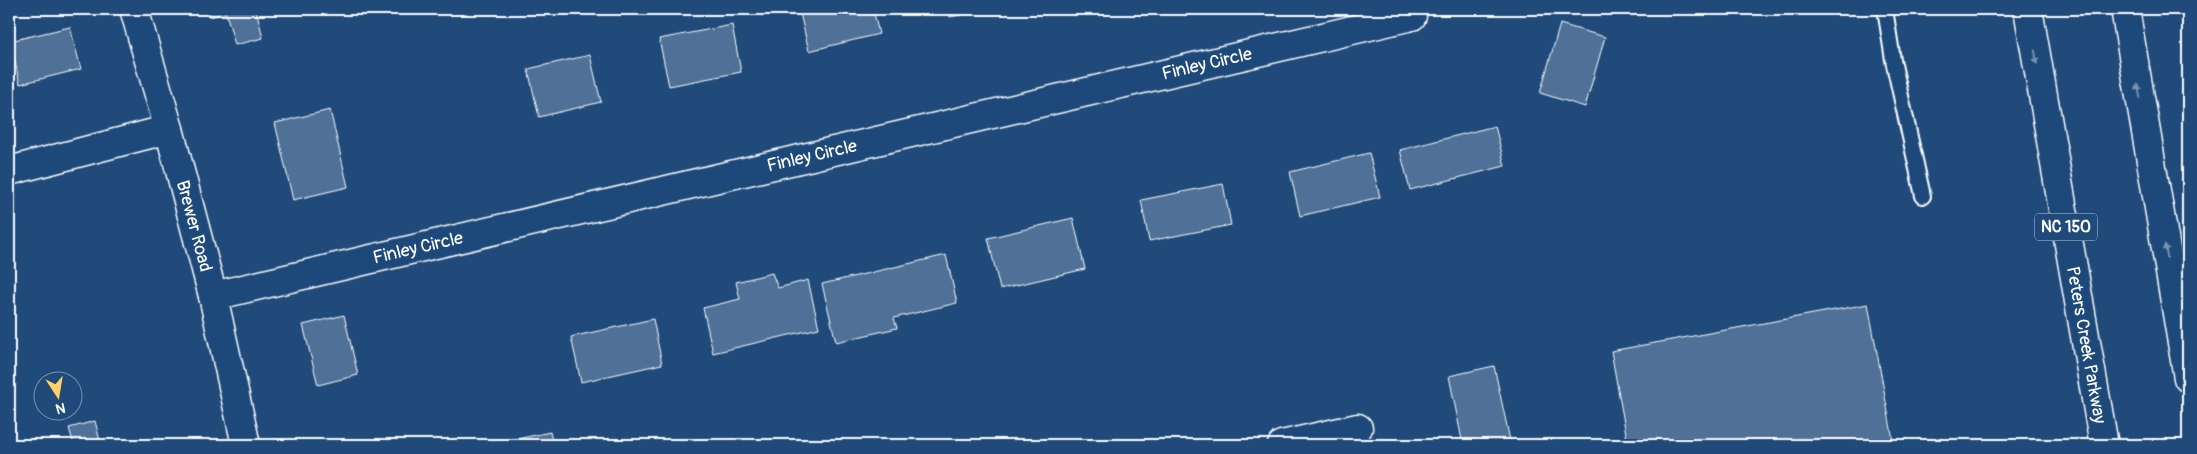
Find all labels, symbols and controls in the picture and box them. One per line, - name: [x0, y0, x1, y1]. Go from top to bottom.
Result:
- street label: Finley Circle: [1160, 42, 1254, 86]
- one-way arrow: [2033, 49, 2041, 65]
- one-way arrow: [2134, 82, 2142, 98]
- street label: Finley Circle: [765, 134, 859, 178]
- street label: Brewer Road: [171, 178, 217, 274]
- road number: NC 150: [2035, 213, 2097, 240]
- street label: Finley Circle: [371, 226, 465, 270]
- one-way arrow: [2162, 243, 2170, 259]
- street label: Peters Creek Parkway: [2061, 265, 2111, 426]
- north arrow: [32, 372, 82, 422]
- text: N: [54, 399, 67, 418]

